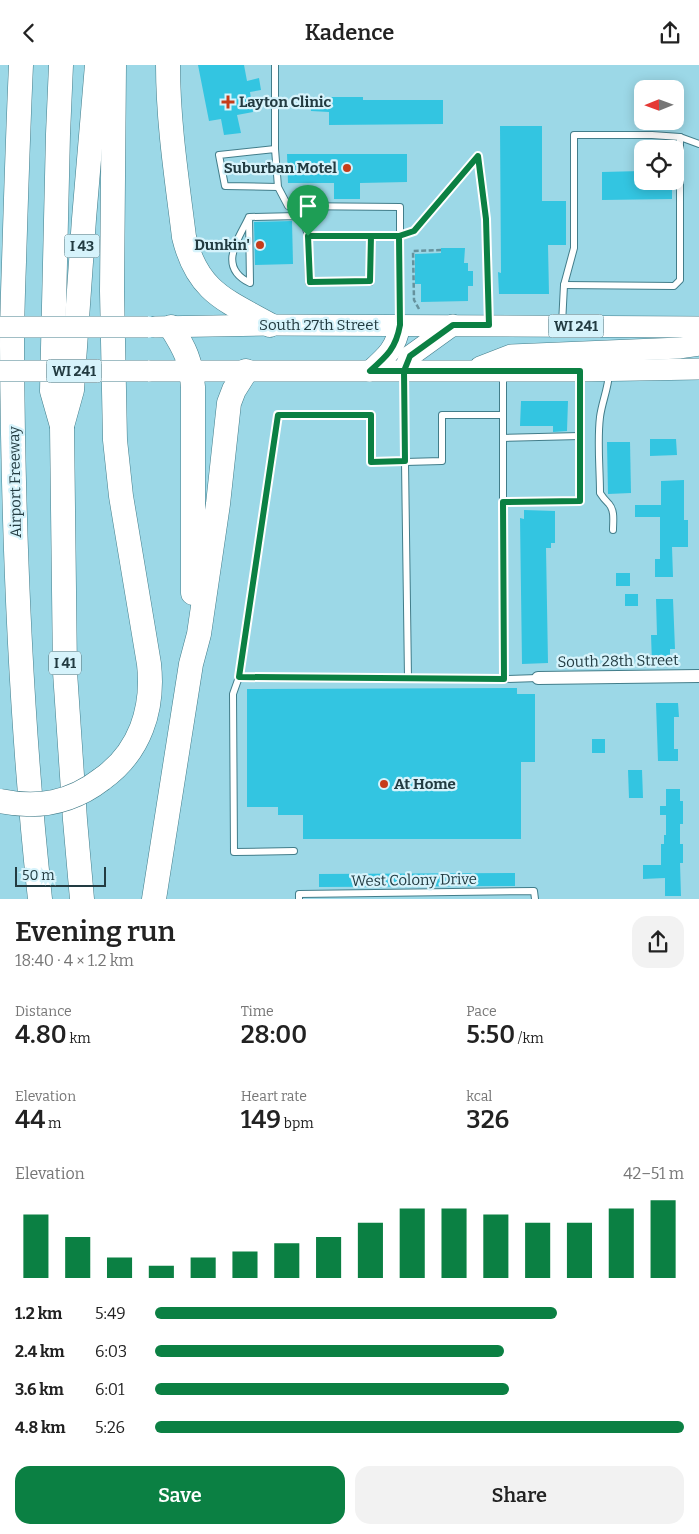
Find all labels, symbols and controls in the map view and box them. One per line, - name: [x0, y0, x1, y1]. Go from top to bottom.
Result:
- icon: back: [15, 19, 43, 47]
- text: Kadence: [305, 19, 394, 46]
- icon: share: [656, 19, 684, 47]
- north arrow: [634, 80, 684, 130]
- map controls: [634, 80, 684, 190]
- place label: Layton Clinic: [239, 93, 332, 111]
- marker: Layton Clinic: [221, 95, 235, 109]
- button: locate: [634, 140, 684, 190]
- place label: Suburban Motel: [224, 159, 337, 177]
- marker: Suburban Motel: [341, 162, 353, 174]
- pin: [287, 185, 329, 236]
- icon: arrive: [294, 192, 322, 220]
- road number: I 43: [64, 235, 100, 257]
- place label: Dunkin': [194, 236, 250, 254]
- marker: Dunkin': [254, 239, 266, 251]
- road number: WI 241: [548, 315, 604, 337]
- street label: South 27th Street: [259, 316, 379, 334]
- road number: WI 241: [46, 359, 102, 383]
- street label: Airport Freeway: [5, 426, 25, 538]
- road number: I 41: [49, 651, 81, 675]
- street label: South 28th Street: [557, 651, 679, 671]
- place label: At Home: [394, 775, 456, 793]
- marker: At Home: [378, 778, 390, 790]
- scale bar: [15, 864, 106, 887]
- text: 50 m: [22, 867, 55, 884]
- street label: West Colony Drive: [351, 870, 477, 890]
- text: Evening run: [15, 915, 175, 948]
- button: share: [632, 916, 684, 968]
- text: 18:40 · 4 × 1.2 km: [15, 951, 134, 970]
- text: Distance: [15, 1003, 72, 1020]
- text: Time: [241, 1003, 274, 1020]
- text: Pace: [466, 1003, 497, 1020]
- text: 4.80: [15, 1020, 67, 1050]
- text: 28:00: [241, 1020, 307, 1050]
- text: 5:50: [466, 1020, 515, 1050]
- text: km: [67, 1030, 91, 1047]
- text: /km: [515, 1030, 544, 1047]
- text: Elevation: [15, 1088, 76, 1105]
- text: Heart rate: [241, 1088, 307, 1105]
- text: kcal: [466, 1088, 492, 1105]
- text: 44: [15, 1105, 45, 1135]
- text: 149: [241, 1105, 281, 1135]
- text: 326: [466, 1105, 509, 1135]
- text: m: [45, 1115, 61, 1132]
- text: bpm: [281, 1115, 314, 1132]
- text: Elevation: [15, 1164, 85, 1183]
- text: 42–51 m: [623, 1164, 684, 1183]
- text: 1.2 km: [15, 1304, 62, 1323]
- text: 5:49: [95, 1304, 126, 1323]
- text: 2.4 km: [15, 1342, 65, 1361]
- text: 6:03: [95, 1342, 127, 1361]
- text: 3.6 km: [15, 1380, 64, 1399]
- text: 6:01: [95, 1380, 124, 1399]
- text: 4.8 km: [15, 1418, 66, 1437]
- text: 5:26: [95, 1418, 125, 1437]
- button: Save: [15, 1466, 345, 1524]
- button: Share: [355, 1466, 684, 1524]

